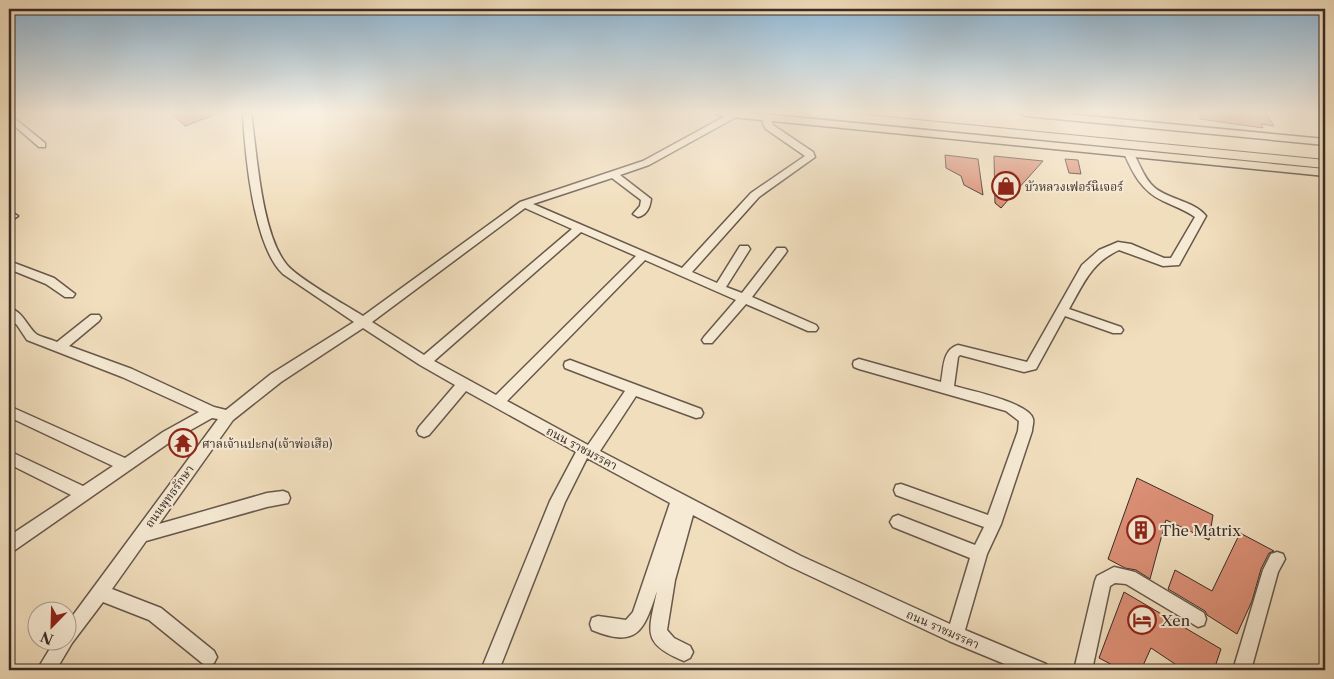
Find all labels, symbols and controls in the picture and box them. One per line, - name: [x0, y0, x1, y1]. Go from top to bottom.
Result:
- shop icon: บัวหลวงเฟอร์นิเจอร์: [991, 171, 1021, 201]
- place label: บัวหลวงเฟอร์นิเจอร์: [1025, 179, 1124, 194]
- street label: ถนน ราชมรรคา: [544, 423, 620, 473]
- temple icon: ศาลเจ้าแปะกง(เจ้าพ่อเสือ): [168, 428, 198, 458]
- place label: ศาลเจ้าแปะกง(เจ้าพ่อเสือ): [202, 436, 333, 451]
- street label: ถนนพุทธรักษา: [141, 462, 198, 531]
- building icon: The Matrix: [1126, 515, 1156, 545]
- place label: The Matrix: [1160, 521, 1241, 540]
- north arrow: [28, 602, 78, 652]
- hotel icon: Xen: [1127, 605, 1157, 635]
- street label: ถนน ราชมรรคา: [904, 606, 982, 652]
- place label: Xen: [1160, 611, 1191, 630]
- text: N: [38, 627, 56, 649]

